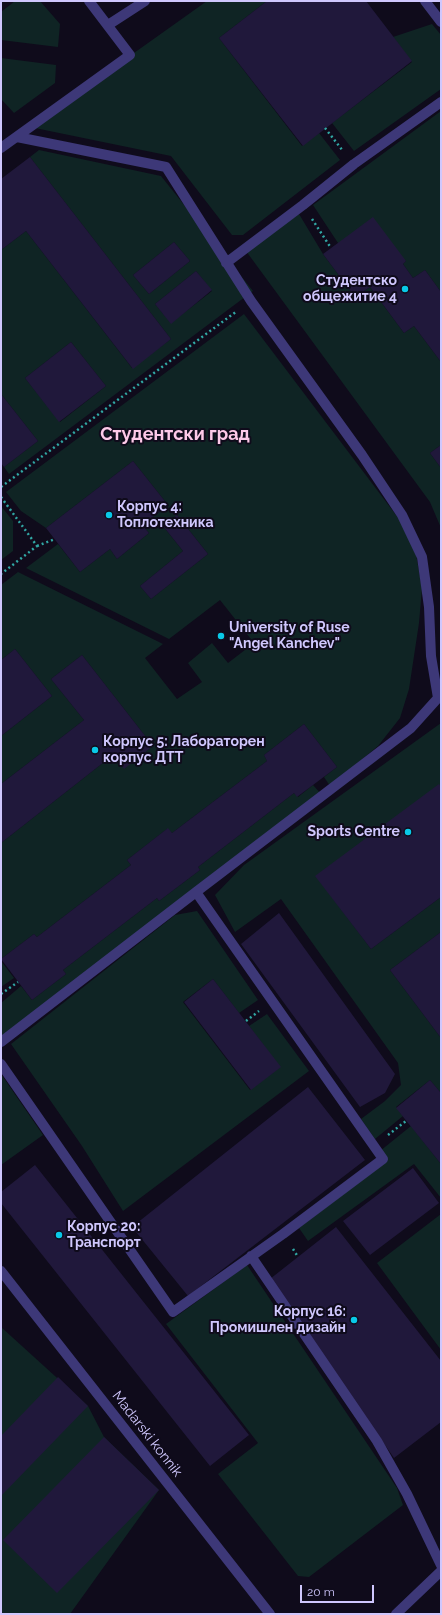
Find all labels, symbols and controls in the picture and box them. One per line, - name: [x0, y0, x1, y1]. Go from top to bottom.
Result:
- place label: Студентско общежитие 4: [303, 273, 397, 306]
- marker: Студентско общежитие 4: [400, 284, 410, 294]
- district label: Студентски град: [100, 424, 250, 446]
- place label: Корпус 4: Топлотехника: [117, 499, 214, 532]
- marker: Корпус 4: Топлотехника: [104, 510, 114, 520]
- place label: University of Ruse "Angel Kanchev": [229, 620, 350, 652]
- marker: University of Ruse "Angel Kanchev": [216, 631, 226, 641]
- place label: Корпус 5: Лабораторен корпус ДТТ: [103, 734, 265, 766]
- marker: Корпус 5: Лабораторен корпус ДТТ: [90, 745, 100, 755]
- place label: Sports Centre: [308, 824, 400, 840]
- marker: Sports Centre: [403, 827, 413, 837]
- place label: Корпус 20: Транспорт: [67, 1219, 141, 1252]
- marker: Корпус 20: Транспорт: [54, 1230, 64, 1240]
- place label: Корпус 16: Промишлен дизайн: [210, 1304, 346, 1336]
- marker: Корпус 16: Промишлен дизайн: [349, 1315, 359, 1325]
- street label: Madarski konnik: [108, 1388, 186, 1480]
- scale bar: [302, 1577, 376, 1603]
- text: 20 m: [307, 1585, 335, 1599]

